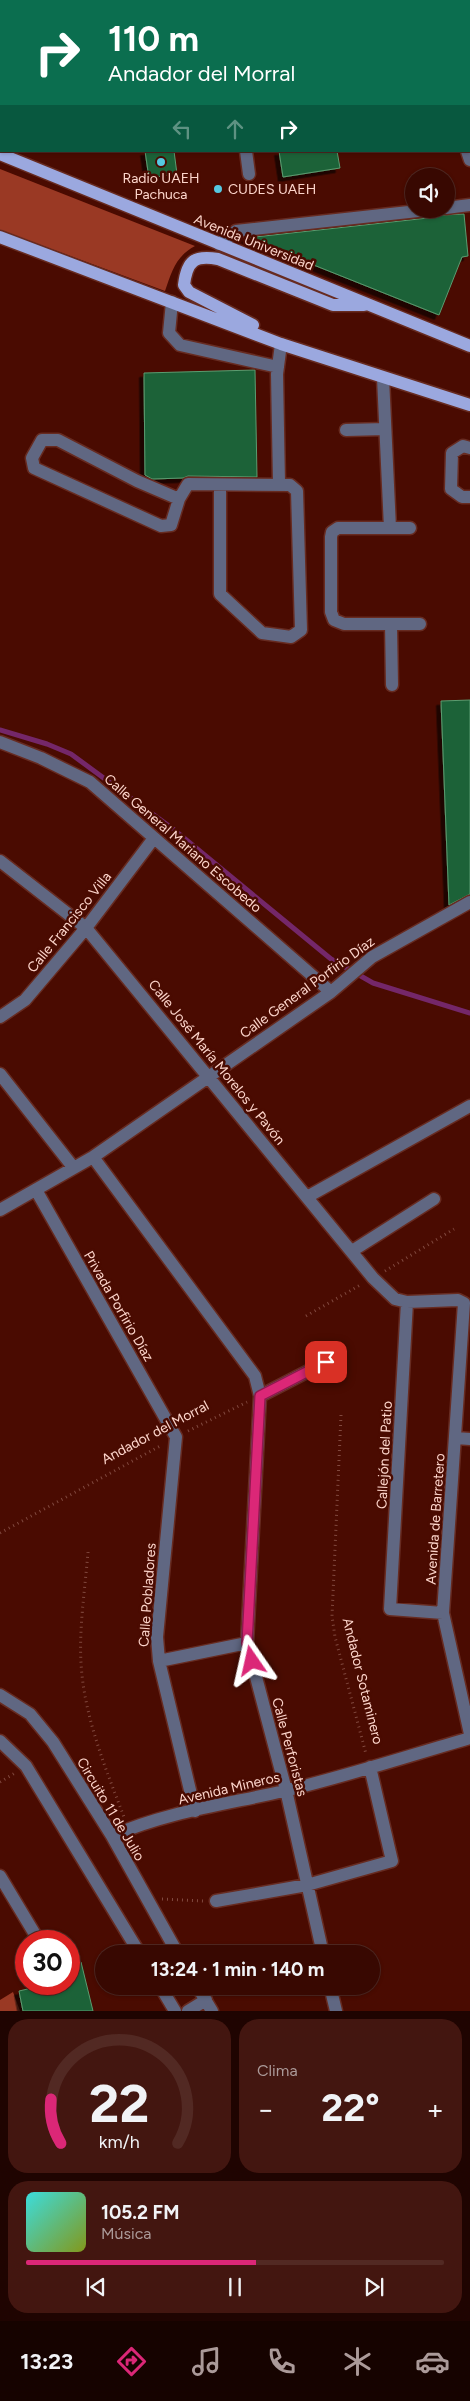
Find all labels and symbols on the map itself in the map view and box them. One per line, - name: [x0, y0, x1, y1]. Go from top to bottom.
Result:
- marker: Radio UAEH Pachuca: [155, 156, 167, 168]
- place label: Radio UAEH Pachuca: [122, 170, 200, 203]
- place label: CUDES UAEH: [228, 181, 316, 198]
- marker: CUDES UAEH: [212, 183, 224, 195]
- street label: Avenida Universidad: [191, 211, 316, 274]
- street label: Calle General Mariano Escobedo: [101, 770, 265, 916]
- street label: Calle Francisco Villa: [24, 869, 115, 976]
- street label: Calle General Porfirio Díaz: [237, 933, 378, 1042]
- street label: Calle José María Morelos y Pavón: [145, 976, 289, 1148]
- street label: Privada Porfirio Díaz: [80, 1248, 157, 1365]
- pin: [305, 1341, 347, 1383]
- street label: Andador del Morral: [99, 1397, 212, 1468]
- street label: Callejón del Patio: [373, 1400, 396, 1510]
- street label: Avenida de Barretero: [422, 1453, 449, 1585]
- street label: Calle Pobladores: [135, 1542, 160, 1648]
- street label: Andador Sotaminero: [339, 1616, 386, 1746]
- position arrow: [225, 1634, 277, 1686]
- street label: Calle Perforistas: [268, 1696, 311, 1798]
- street label: Circuito 11 de Julio: [73, 1755, 148, 1864]
- street label: Avenida Mineros: [177, 1769, 282, 1808]
- speed limit sign: 30: [15, 1930, 80, 1995]

